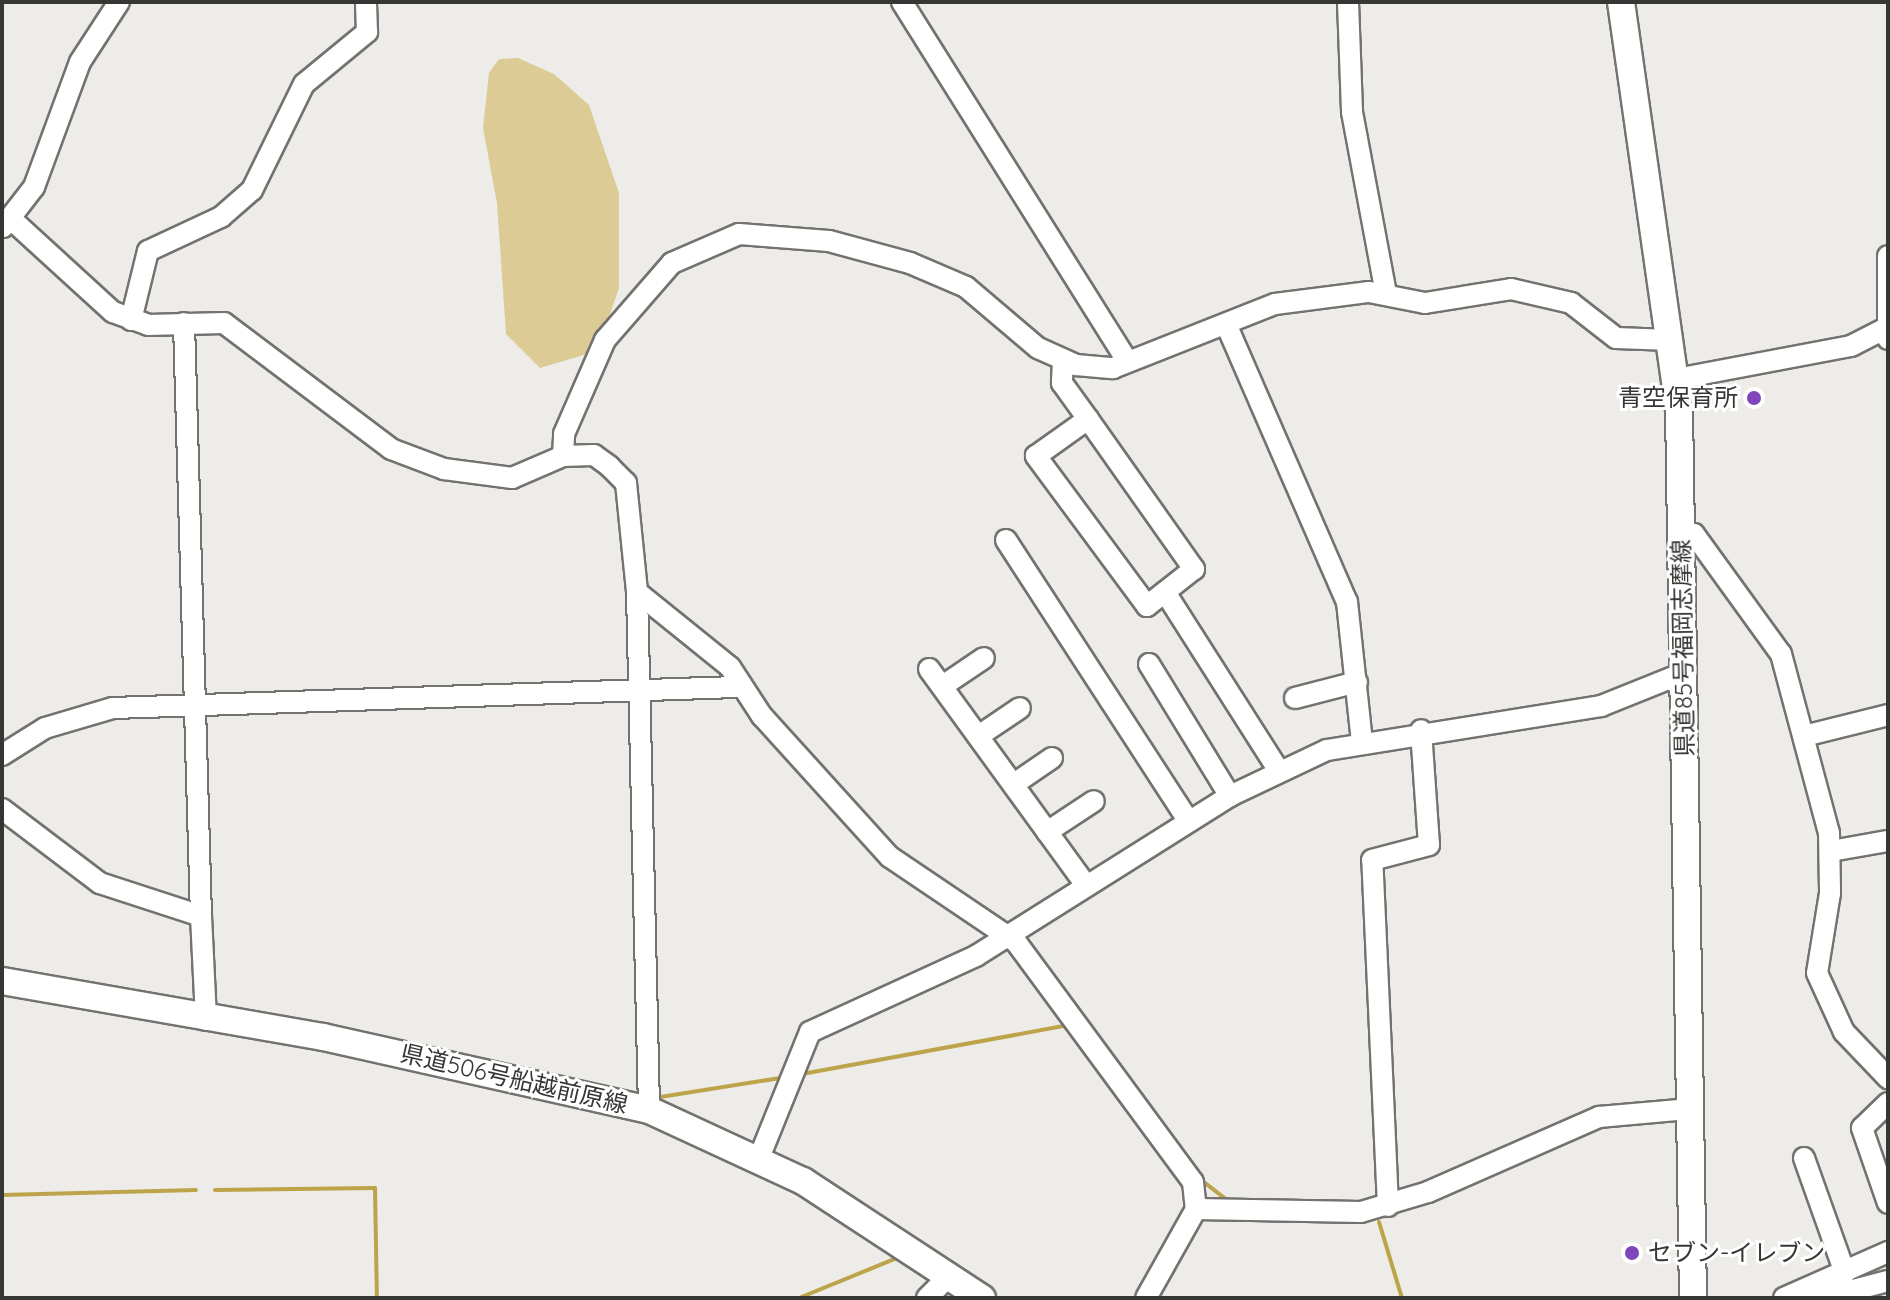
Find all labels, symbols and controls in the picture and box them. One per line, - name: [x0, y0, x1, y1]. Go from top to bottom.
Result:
- place label: 青空保育所: [1618, 384, 1738, 412]
- marker: 青空保育所: [1745, 389, 1763, 407]
- street label: 県道85号福岡志摩線: [1667, 539, 1699, 757]
- street label: 県道506号船越前原線: [398, 1039, 630, 1119]
- place label: セブン-イレブン: [1648, 1239, 1825, 1267]
- marker: セブン-イレブン: [1623, 1244, 1641, 1262]

